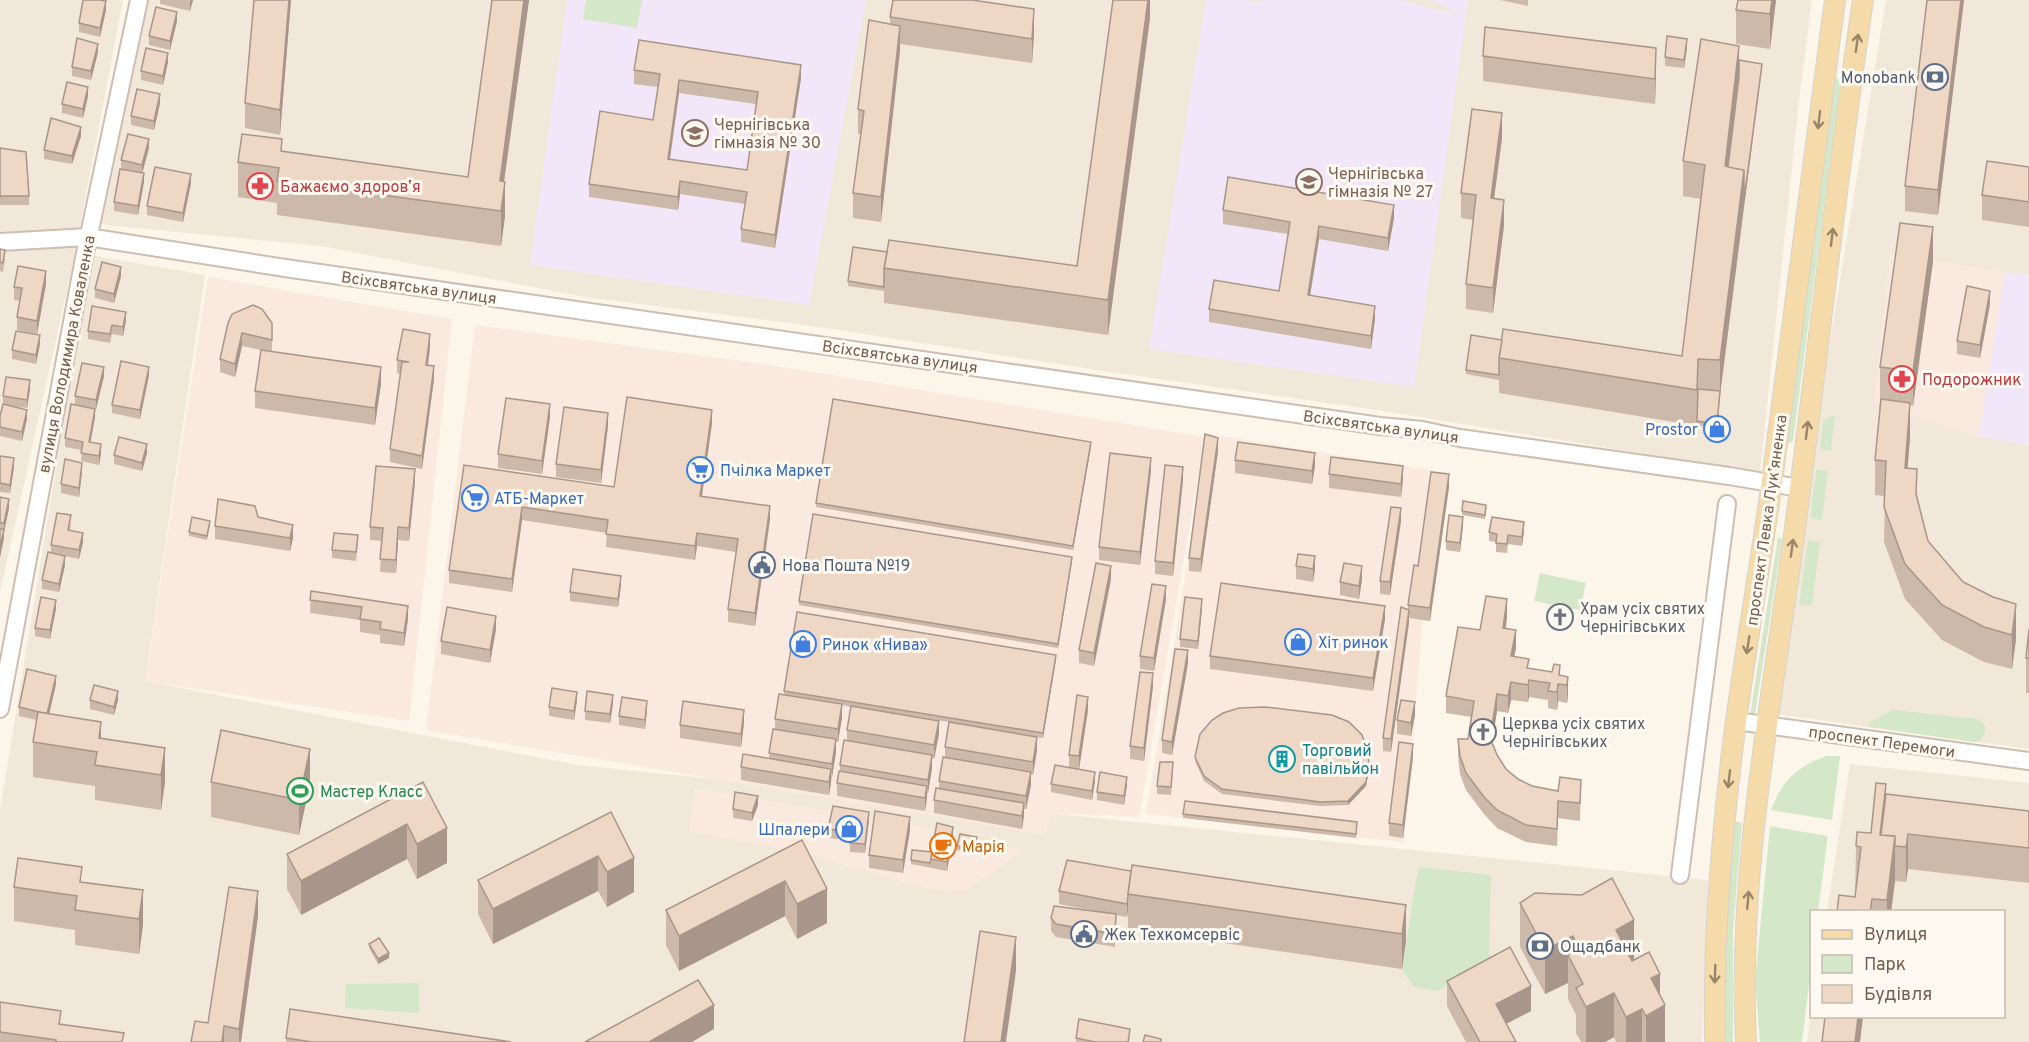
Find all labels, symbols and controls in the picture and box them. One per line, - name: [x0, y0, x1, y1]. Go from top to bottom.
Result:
- one-way arrow: [1851, 34, 1862, 54]
- bank icon: Monobank: [1920, 62, 1950, 92]
- place label: Monobank: [1841, 69, 1916, 89]
- one-way arrow: [1814, 110, 1825, 130]
- place label: Чернігівська гімназія № 30: [714, 116, 821, 154]
- school or university icon: Чернігівська гімназія № 30: [680, 118, 710, 148]
- place label: Чернігівська гімназія № 27: [1328, 165, 1433, 203]
- school or university icon: Чернігівська гімназія № 27: [1294, 167, 1324, 197]
- pharmacy icon: Бажаємо здоровʼя: [245, 171, 275, 201]
- place label: Бажаємо здоровʼя: [280, 178, 421, 198]
- one-way arrow: [1826, 227, 1837, 247]
- street label: вулиця Володимира Коваленка: [35, 234, 101, 475]
- street label: Всіхсвятська вулиця: [340, 268, 498, 310]
- street label: Всіхсвятська вулиця: [821, 337, 979, 379]
- pharmacy icon: Подорожник: [1887, 364, 1917, 394]
- place label: Подорожник: [1922, 371, 2021, 391]
- street label: Всіхсвятська вулиця: [1302, 407, 1460, 449]
- street label: проспект Левка Лукʼяненка: [1743, 413, 1793, 627]
- shop icon: Prostor: [1702, 414, 1732, 444]
- place label: Prostor: [1645, 421, 1698, 441]
- one-way arrow: [1802, 421, 1813, 441]
- supermarket icon: Пчілка Маркет: [685, 455, 715, 485]
- place label: Пчілка Маркет: [720, 462, 831, 482]
- supermarket icon: АТБ-Маркет: [460, 483, 490, 513]
- place label: АТБ-Маркет: [494, 490, 584, 510]
- one-way arrow: [1787, 539, 1798, 559]
- public building icon: Нова Пошта №19: [747, 550, 777, 580]
- place label: Нова Пошта №19: [782, 557, 910, 577]
- place label: Храм усіх святих Чернігівських: [1580, 600, 1705, 638]
- church icon: Храм усіх святих Чернігівських: [1545, 602, 1575, 632]
- shop icon: Хіт ринок: [1283, 627, 1313, 657]
- shop icon: Ринок «Нива»: [788, 629, 818, 659]
- place label: Хіт ринок: [1318, 634, 1389, 654]
- one-way arrow: [1742, 634, 1753, 654]
- place label: Ринок «Нива»: [822, 636, 928, 656]
- place label: Церква усіх святих Чернігівських: [1502, 715, 1645, 753]
- church icon: Церква усіх святих Чернігівських: [1468, 717, 1498, 747]
- street label: проспект Перемоги: [1807, 723, 1956, 763]
- place label: Торговий павільйон: [1302, 742, 1379, 780]
- building icon: Торговий павільйон: [1267, 744, 1297, 774]
- one-way arrow: [1723, 769, 1734, 789]
- sports icon: Мастер Класс: [285, 776, 315, 806]
- place label: Мастер Класс: [320, 783, 423, 803]
- shop icon: Шпалери: [834, 814, 864, 844]
- place label: Шпалери: [758, 821, 830, 841]
- cafe icon: Марія: [928, 831, 958, 861]
- place label: Марія: [962, 838, 1005, 858]
- one-way arrow: [1743, 890, 1754, 910]
- legend: [1810, 910, 2005, 1018]
- public building icon: Жек Техкомсервіс: [1069, 919, 1099, 949]
- text: Вулиця: [1864, 924, 1927, 947]
- place label: Жек Техкомсервіс: [1104, 926, 1240, 946]
- bank icon: Ощадбанк: [1525, 931, 1555, 961]
- place label: Ощадбанк: [1560, 938, 1641, 958]
- text: Парк: [1864, 954, 1906, 977]
- one-way arrow: [1710, 963, 1721, 983]
- text: Будівля: [1864, 984, 1932, 1007]

